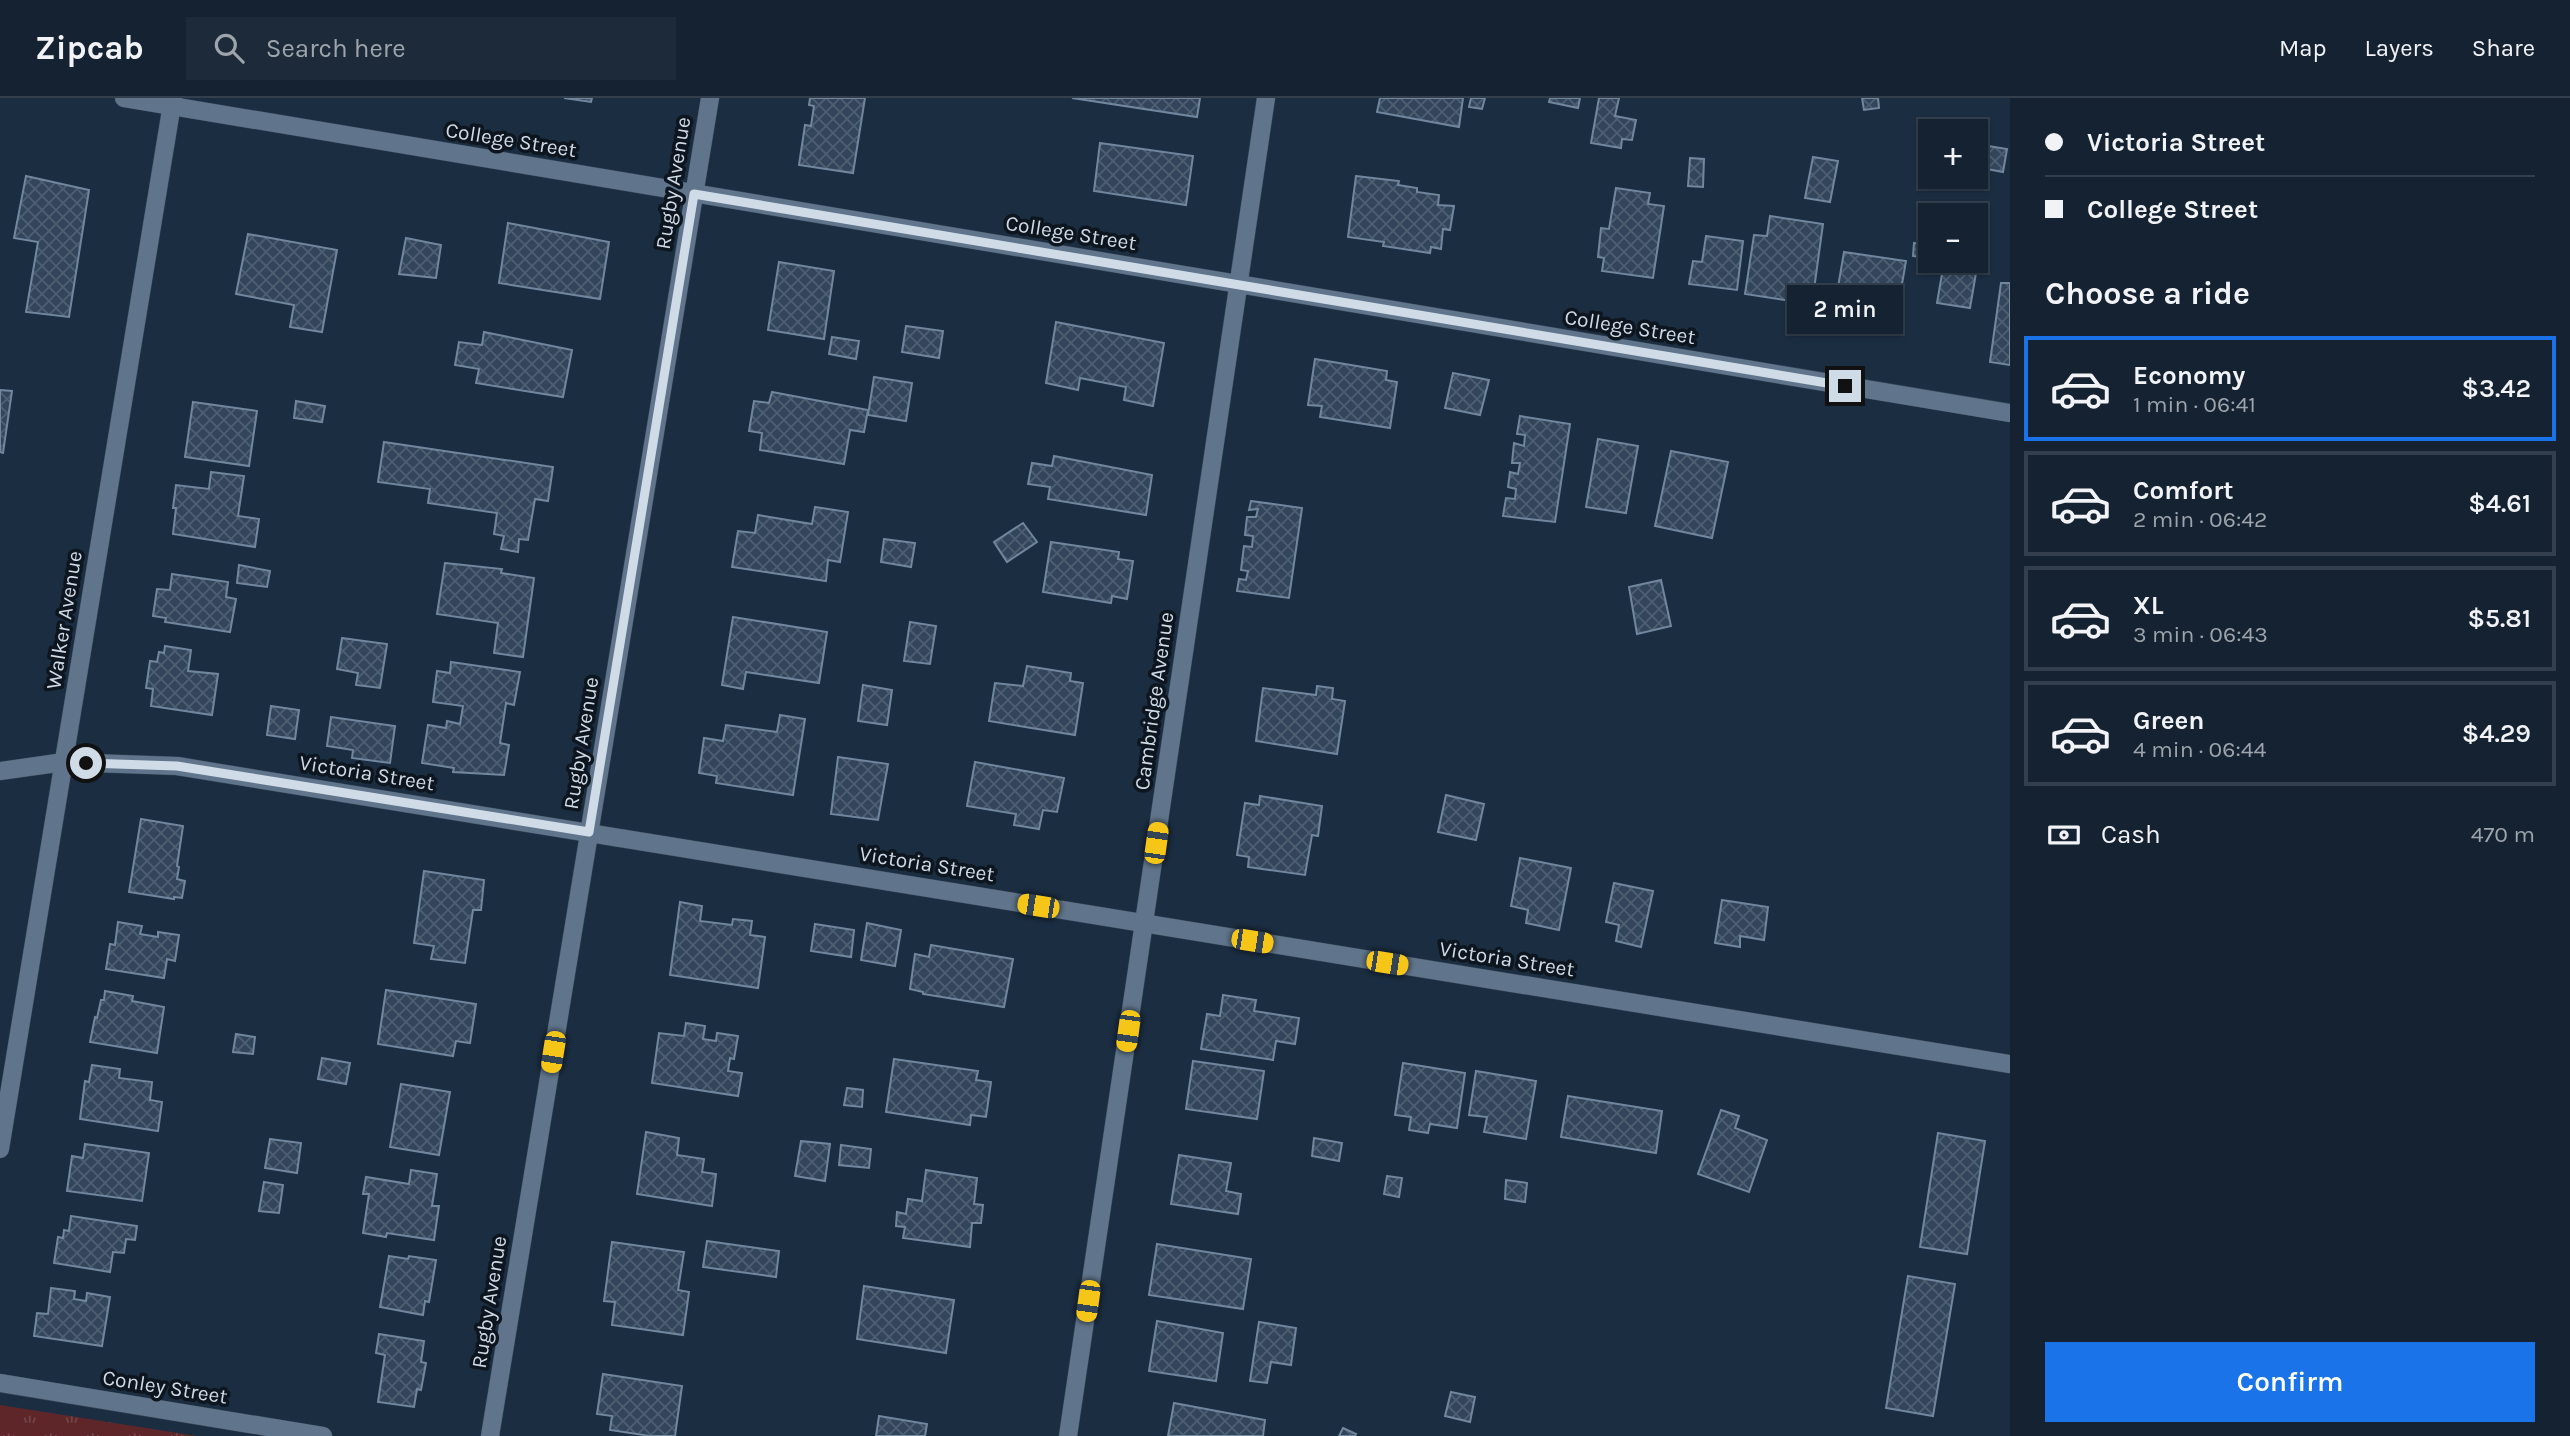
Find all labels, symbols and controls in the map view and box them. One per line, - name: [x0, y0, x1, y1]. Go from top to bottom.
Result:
- search box: [186, 17, 676, 80]
- text: Zipcab: [35, 29, 144, 67]
- icon: search: [210, 29, 248, 67]
- text: Search here: [266, 33, 406, 64]
- text: Map: [2279, 34, 2327, 62]
- text: Layers: [2365, 34, 2434, 62]
- text: Share: [2472, 34, 2535, 62]
- street label: Rugby Avenue: [651, 115, 695, 251]
- street label: College Street: [444, 118, 578, 162]
- map controls: [1918, 119, 1988, 273]
- button: +: [1918, 119, 1988, 189]
- text: Victoria Street: [2087, 127, 2265, 158]
- text: College Street: [2087, 194, 2258, 225]
- button: −: [1918, 203, 1988, 273]
- street label: College Street: [1004, 211, 1138, 255]
- text: Choose a ride: [2045, 275, 2250, 312]
- callout: 2 min: [1787, 285, 1903, 334]
- text: 2 min: [1814, 296, 1876, 323]
- street label: College Street: [1563, 305, 1697, 349]
- icon: car: [2049, 357, 2112, 420]
- text: Economy: [2133, 360, 2245, 391]
- route end: [1829, 370, 1861, 402]
- text: $3.42: [2461, 373, 2531, 404]
- text: 1 min · 06:41: [2133, 391, 2256, 418]
- icon: car: [2049, 472, 2112, 535]
- text: Comfort: [2133, 475, 2234, 506]
- text: $4.61: [2468, 488, 2531, 519]
- text: 2 min · 06:42: [2133, 506, 2267, 533]
- street label: Walker Avenue: [41, 549, 87, 691]
- icon: car: [2049, 587, 2112, 650]
- text: XL: [2133, 590, 2164, 621]
- text: $5.81: [2468, 603, 2531, 634]
- street label: Cambridge Avenue: [1130, 610, 1178, 792]
- text: 3 min · 06:43: [2133, 621, 2268, 648]
- street label: Rugby Avenue: [559, 675, 603, 811]
- icon: car: [2049, 702, 2112, 765]
- text: Green: [2133, 705, 2205, 736]
- text: $4.29: [2462, 718, 2531, 749]
- text: 4 min · 06:44: [2133, 736, 2266, 763]
- route start: [70, 747, 102, 779]
- street label: Victoria Street: [298, 750, 436, 796]
- icon: cash: [2045, 816, 2083, 854]
- text: Cash: [2101, 819, 2161, 850]
- car: [1143, 821, 1170, 865]
- text: 470 m: [2471, 821, 2535, 848]
- street label: Victoria Street: [858, 841, 996, 887]
- car: [1016, 892, 1061, 920]
- car: [1230, 927, 1275, 955]
- street label: Victoria Street: [1438, 936, 1576, 982]
- car: [1365, 949, 1410, 977]
- car: [1115, 1009, 1142, 1053]
- car: [540, 1030, 567, 1074]
- street label: Rugby Avenue: [467, 1234, 511, 1370]
- car: [1075, 1279, 1102, 1323]
- button: Confirm: [2045, 1342, 2535, 1422]
- street label: Conley Street: [101, 1365, 229, 1409]

